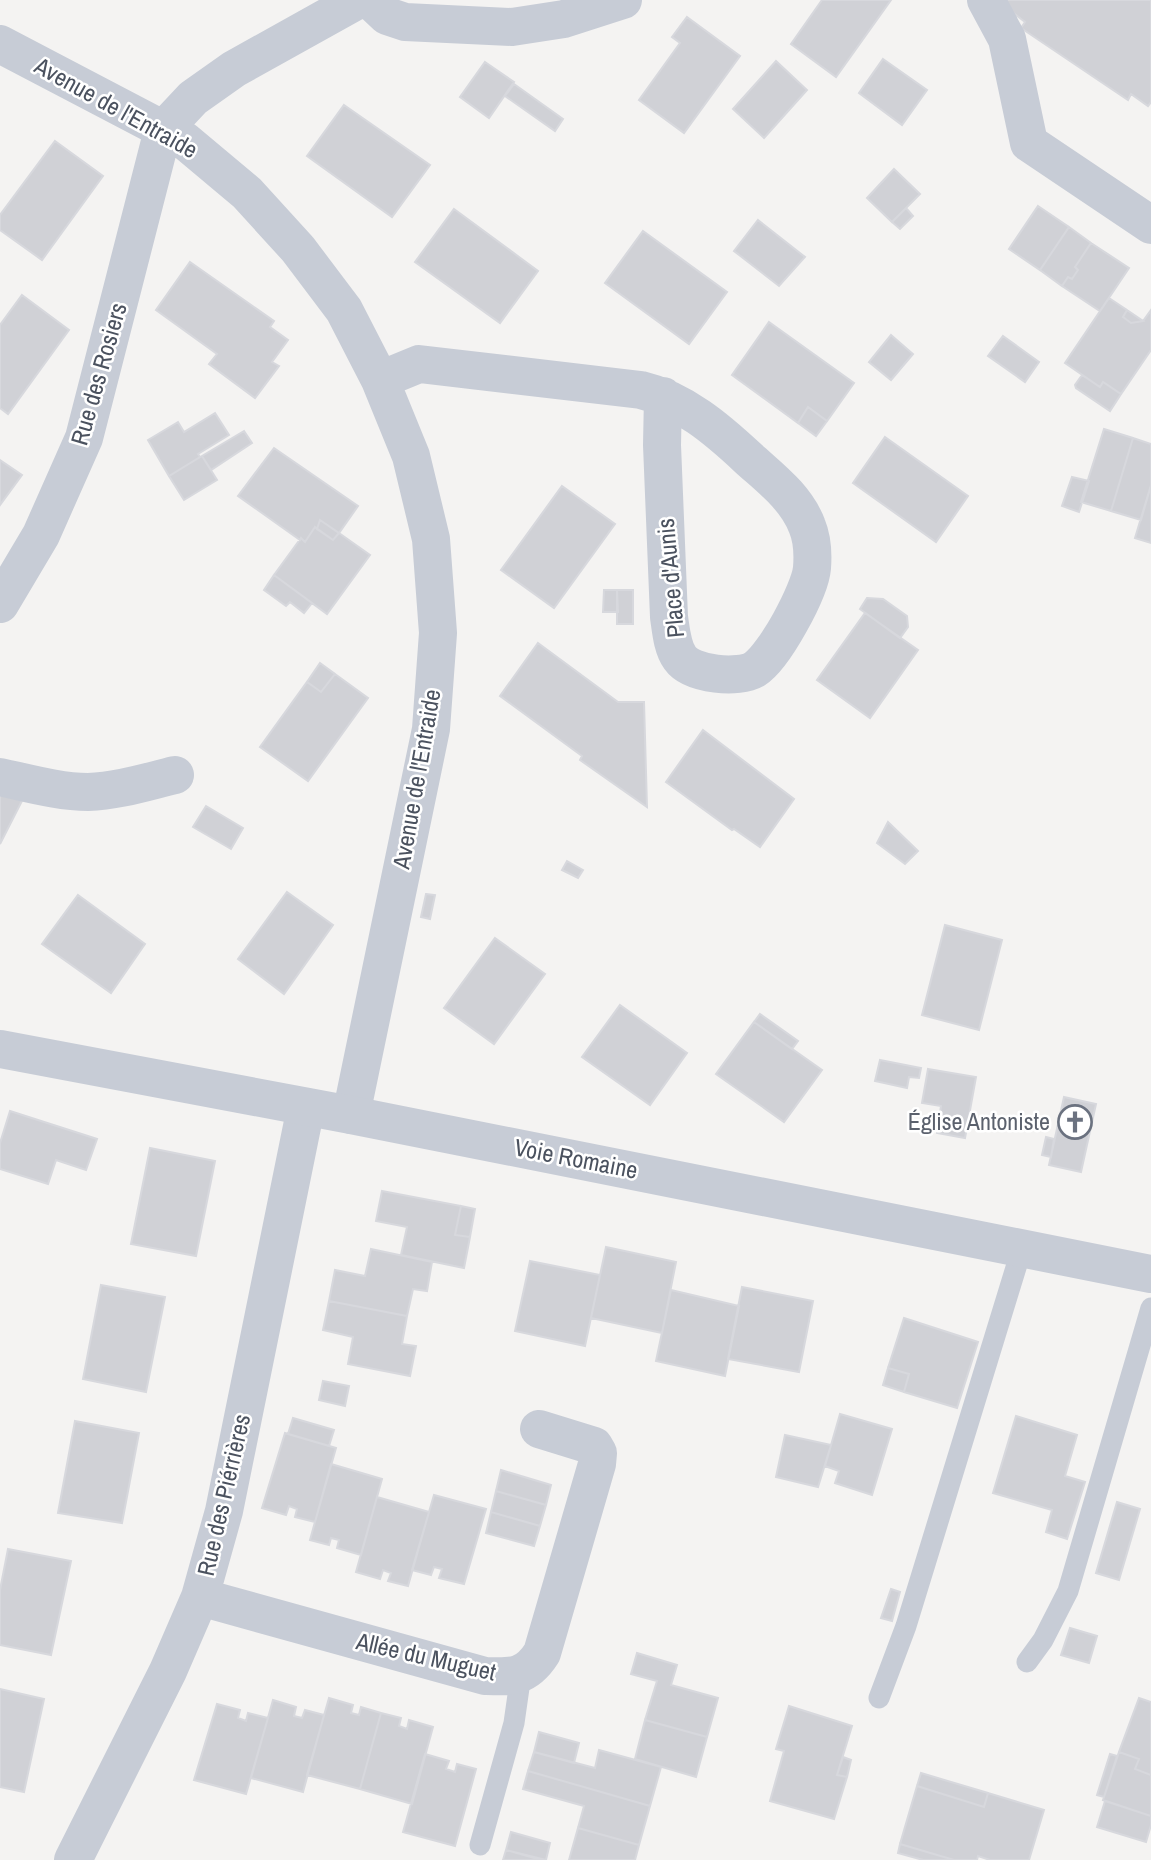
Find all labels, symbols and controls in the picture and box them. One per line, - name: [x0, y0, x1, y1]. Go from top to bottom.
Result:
- street label: Avenue de l'Entraide: [28, 49, 204, 165]
- street label: Rue des Rosiers: [62, 299, 134, 449]
- street label: Place d'Aunis: [649, 517, 691, 639]
- street label: Avenue de l'Entraide: [384, 687, 448, 872]
- church icon: Église Antoniste: [1056, 1103, 1094, 1141]
- place label: Église Antoniste: [908, 1105, 1050, 1137]
- street label: Voie Romaine: [512, 1130, 640, 1186]
- street label: Rue des Piérrières: [189, 1411, 257, 1579]
- street label: Allée du Muguet: [352, 1624, 500, 1688]

